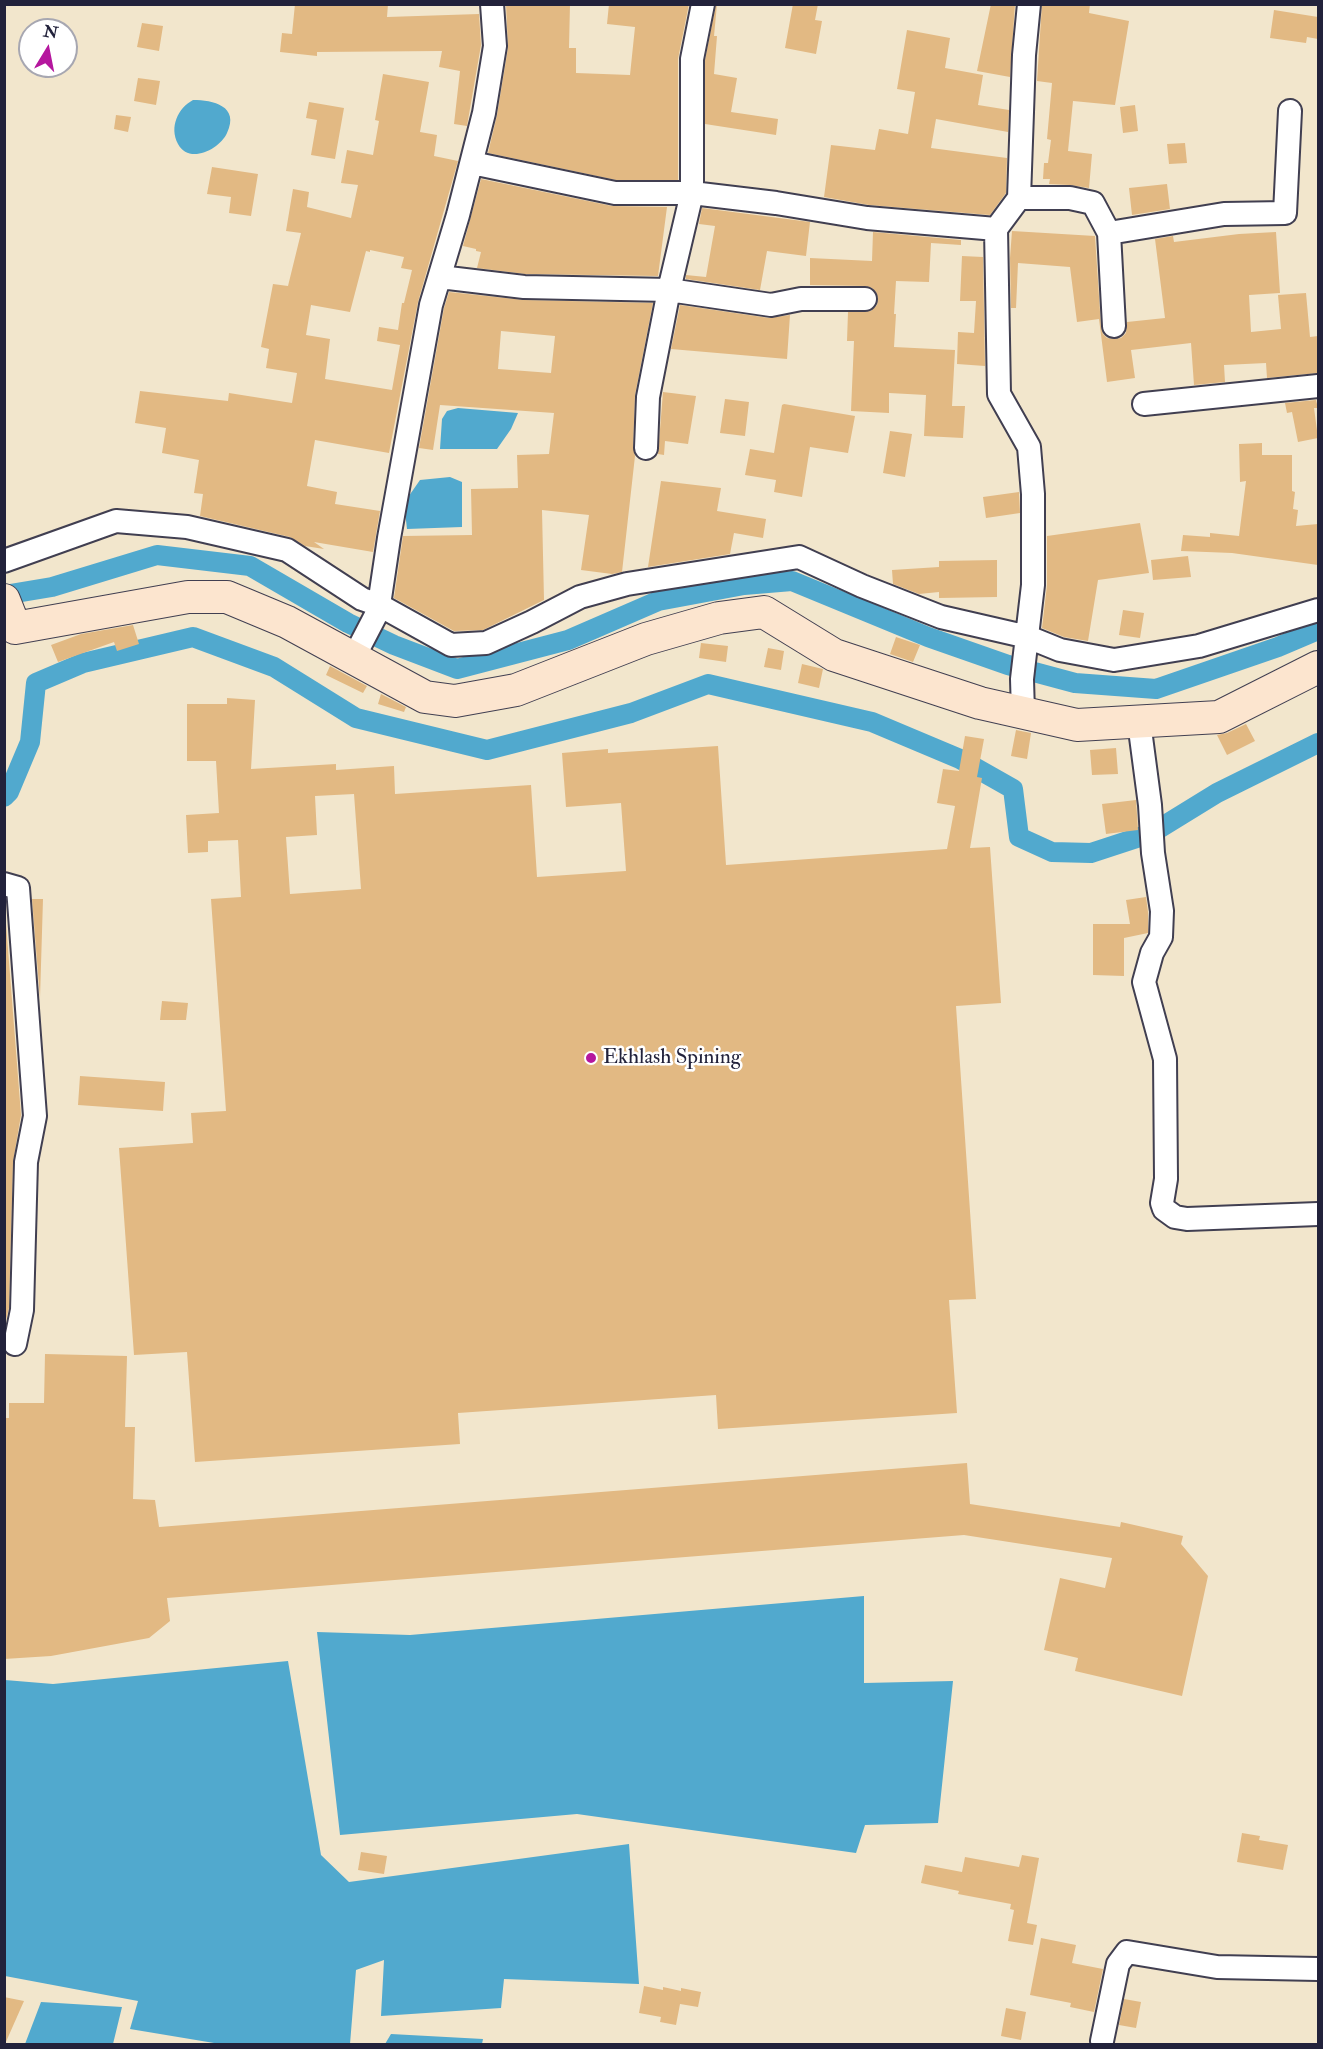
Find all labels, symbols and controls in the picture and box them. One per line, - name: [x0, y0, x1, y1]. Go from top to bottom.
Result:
- north arrow: [18, 18, 78, 78]
- text: N: [42, 21, 60, 43]
- place label: Ekhlash Spining: [603, 1045, 741, 1071]
- marker: Ekhlash Spining: [584, 1051, 598, 1065]

